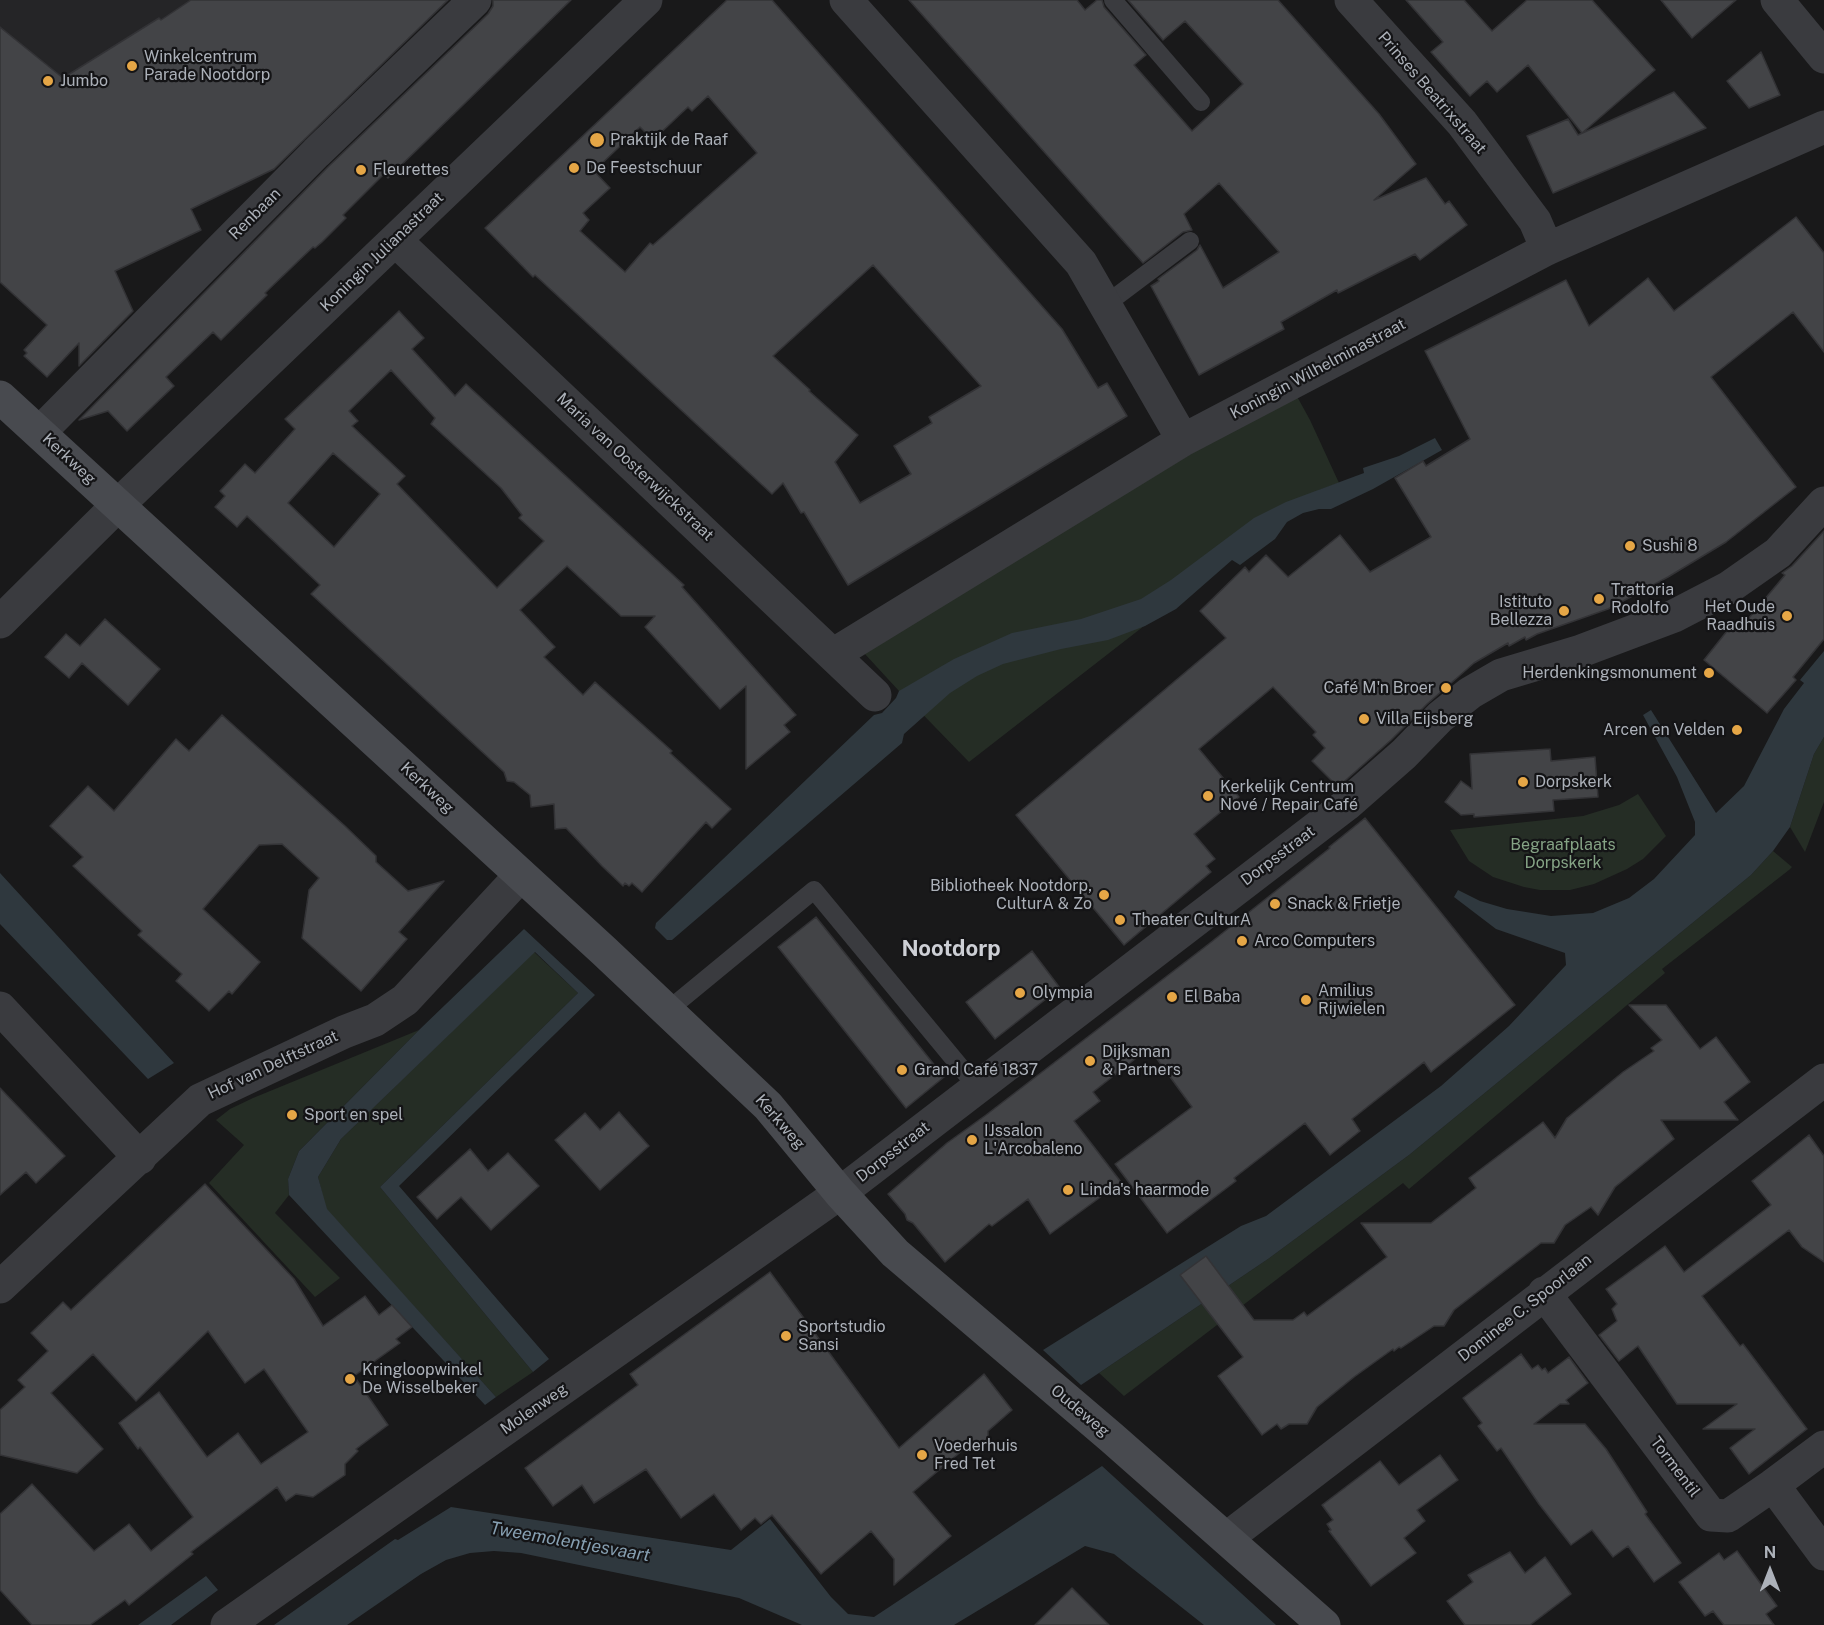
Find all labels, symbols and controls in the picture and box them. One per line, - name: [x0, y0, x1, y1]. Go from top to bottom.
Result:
- street label: Prinses Beatrixstraat: [1374, 28, 1490, 158]
- place label: Winkelcentrum Parade Nootdorp: [144, 47, 270, 85]
- marker: Winkelcentrum Parade Nootdorp: [125, 59, 139, 73]
- place label: Jumbo: [60, 71, 108, 91]
- marker: Jumbo: [41, 74, 55, 88]
- place label: Praktijk de Raaf: [610, 130, 728, 150]
- marker: Praktijk de Raaf: [588, 131, 606, 149]
- place label: De Feestschuur: [586, 158, 702, 178]
- place label: Fleurettes: [373, 160, 449, 180]
- marker: De Feestschuur: [567, 161, 581, 175]
- marker: Fleurettes: [354, 163, 368, 177]
- street label: Renbaan: [225, 184, 285, 244]
- street label: Koningin Julianastraat: [316, 188, 448, 316]
- street label: Koningin Wilhelminastraat: [1227, 315, 1409, 423]
- street label: Maria van Oosterwijckstraat: [553, 389, 717, 545]
- street label: Kerkweg: [38, 429, 100, 489]
- place label: Sushi 8: [1642, 536, 1698, 556]
- marker: Sushi 8: [1623, 539, 1637, 553]
- place label: Trattoria Rodolfo: [1611, 580, 1674, 618]
- place label: Istituto Bellezza: [1490, 592, 1552, 630]
- marker: Trattoria Rodolfo: [1592, 592, 1606, 606]
- place label: Het Oude Raadhuis: [1704, 597, 1775, 635]
- marker: Istituto Bellezza: [1557, 604, 1571, 618]
- marker: Het Oude Raadhuis: [1780, 609, 1794, 623]
- place label: Herdenkingsmonument: [1522, 663, 1697, 683]
- marker: Herdenkingsmonument: [1702, 666, 1716, 680]
- place label: Café M'n Broer: [1324, 678, 1434, 698]
- marker: Café M'n Broer: [1439, 681, 1453, 695]
- place label: Villa Eijsberg: [1376, 709, 1473, 729]
- marker: Villa Eijsberg: [1357, 712, 1371, 726]
- place label: Arcen en Velden: [1603, 720, 1725, 740]
- marker: Arcen en Velden: [1730, 723, 1744, 737]
- street label: Kerkweg: [396, 758, 458, 818]
- place label: Dorpskerk: [1535, 772, 1612, 792]
- marker: Dorpskerk: [1516, 775, 1530, 789]
- place label: Kerkelijk Centrum Nové / Repair Café: [1220, 777, 1358, 815]
- marker: Kerkelijk Centrum Nové / Repair Café: [1201, 789, 1215, 803]
- street label: Dorpsstraat: [1237, 822, 1319, 890]
- park label: Begraafplaats Dorpskerk: [1510, 835, 1616, 873]
- place label: Bibliotheek Nootdorp, CulturA & Zo: [930, 876, 1092, 914]
- marker: Bibliotheek Nootdorp, CulturA & Zo: [1097, 888, 1111, 902]
- place label: Snack & Frietje: [1287, 894, 1400, 914]
- marker: Snack & Frietje: [1268, 897, 1282, 911]
- place label: Theater CulturA: [1132, 910, 1251, 930]
- marker: Theater CulturA: [1113, 913, 1127, 927]
- place label: Arco Computers: [1254, 931, 1375, 951]
- marker: Arco Computers: [1235, 934, 1249, 948]
- district label: Nootdorp: [901, 936, 1001, 962]
- place label: Amilius Rijwielen: [1318, 981, 1385, 1019]
- place label: Olympia: [1032, 983, 1093, 1003]
- marker: Olympia: [1013, 986, 1027, 1000]
- place label: El Baba: [1184, 987, 1240, 1007]
- marker: El Baba: [1165, 990, 1179, 1004]
- marker: Amilius Rijwielen: [1299, 993, 1313, 1007]
- street label: Hof van Delftstraat: [205, 1026, 341, 1104]
- place label: Dijksman & Partners: [1102, 1042, 1181, 1080]
- marker: Dijksman & Partners: [1083, 1054, 1097, 1068]
- place label: Grand Café 1837: [914, 1060, 1038, 1080]
- marker: Grand Café 1837: [895, 1063, 909, 1077]
- street label: Kerkweg: [751, 1091, 809, 1153]
- place label: Sport en spel: [304, 1105, 403, 1125]
- marker: Sport en spel: [285, 1108, 299, 1122]
- street label: Dorpsstraat: [853, 1117, 933, 1187]
- place label: IJssalon L'Arcobaleno: [984, 1121, 1082, 1159]
- marker: IJssalon L'Arcobaleno: [965, 1133, 979, 1147]
- place label: Linda's haarmode: [1080, 1180, 1209, 1200]
- marker: Linda's haarmode: [1061, 1183, 1075, 1197]
- street label: Dominee C. Spoorlaan: [1454, 1250, 1596, 1366]
- place label: Sportstudio Sansi: [798, 1317, 886, 1355]
- marker: Sportstudio Sansi: [779, 1329, 793, 1343]
- place label: Kringloopwinkel De Wisselbeker: [362, 1360, 483, 1398]
- marker: Kringloopwinkel De Wisselbeker: [343, 1372, 357, 1386]
- street label: Molenweg: [497, 1379, 571, 1439]
- street label: Oudeweg: [1047, 1381, 1113, 1441]
- street label: Tormentil: [1646, 1433, 1704, 1501]
- place label: Voederhuis Fred Tet: [934, 1436, 1018, 1474]
- marker: Voederhuis Fred Tet: [915, 1448, 929, 1462]
- water label: Tweemolentjesvaart: [488, 1517, 652, 1567]
- north arrow: [1740, 1541, 1800, 1601]
- text: N: [1764, 1543, 1776, 1562]

